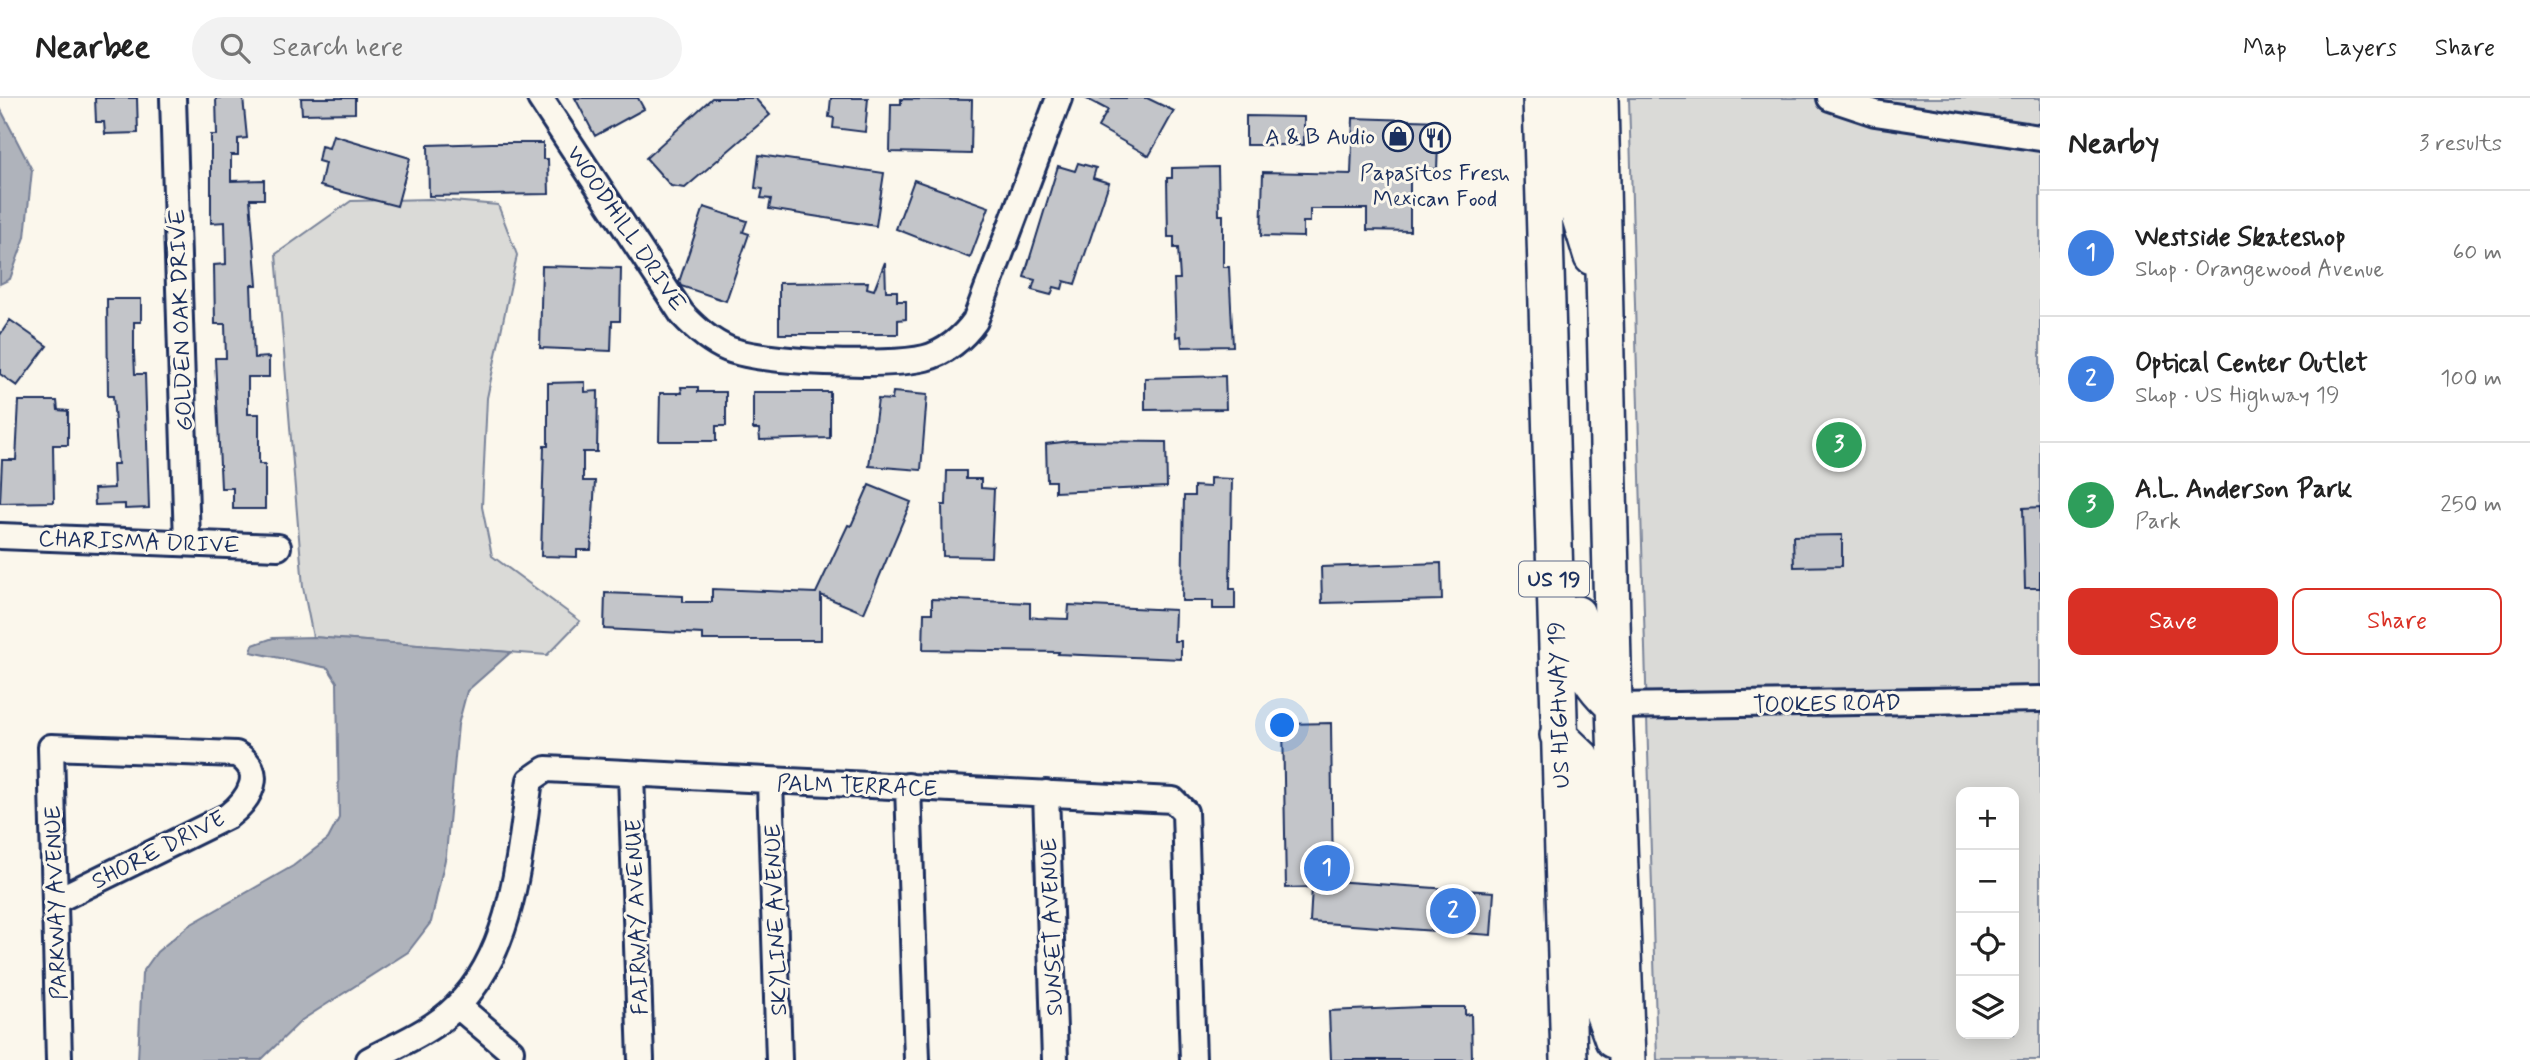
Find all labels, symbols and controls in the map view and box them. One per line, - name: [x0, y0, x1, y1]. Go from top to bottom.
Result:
- search box: [192, 17, 682, 80]
- text: Nearbee: [35, 26, 150, 70]
- icon: search: [216, 29, 254, 67]
- text: Search here: [272, 31, 403, 65]
- text: Map: [2243, 33, 2287, 64]
- text: Layers: [2325, 33, 2397, 64]
- text: Share: [2435, 33, 2495, 64]
- shop icon: A & B Audio: [1381, 119, 1415, 153]
- restaurant icon: Papasitos Fresh Mexican Food: [1418, 121, 1452, 155]
- place label: A & B Audio: [1265, 123, 1375, 153]
- text: Nearby: [2068, 124, 2159, 163]
- text: 3 results: [2419, 129, 2502, 159]
- street label: WOODHILL DRIVE: [559, 140, 692, 318]
- place label: Papasitos Fresh Mexican Food: [1360, 159, 1510, 215]
- street label: GOLDEN OAK DRIVE: [163, 208, 201, 432]
- text: Westside Skateshop: [2135, 221, 2346, 255]
- text: 1: [2086, 238, 2096, 268]
- text: 60 m: [2453, 238, 2502, 268]
- text: Shop · Orangewood Avenue: [2135, 255, 2384, 285]
- text: Optical Center Outlet: [2135, 347, 2368, 381]
- text: 2: [2085, 364, 2097, 394]
- text: 100 m: [2440, 364, 2502, 394]
- text: Shop · US Highway 19: [2135, 381, 2340, 411]
- pin: 3: [1816, 419, 1862, 471]
- text: A.L. Anderson Park: [2135, 473, 2352, 507]
- text: 3: [2086, 490, 2096, 520]
- text: 250 m: [2440, 490, 2502, 520]
- text: Park: [2135, 507, 2181, 537]
- street label: CHARISMA DRIVE: [38, 524, 240, 562]
- road number: US 19: [1519, 561, 1589, 596]
- button: Save: [2068, 588, 2278, 655]
- button: Share: [2292, 588, 2502, 655]
- street label: US HIGHWAY 19: [1542, 621, 1578, 789]
- street label: TOOKES ROAD: [1753, 689, 1901, 721]
- your location: [1265, 708, 1299, 742]
- street label: PALM TERRACE: [776, 769, 938, 805]
- map controls: [1956, 787, 2019, 1039]
- button: +: [1956, 787, 2019, 850]
- street label: SHORE DRIVE: [87, 804, 231, 897]
- street label: PARKWAY AVENUE: [39, 805, 75, 1001]
- street label: FAIRWAY AVENUE: [620, 818, 656, 1016]
- street label: SKYLINE AVENUE: [759, 824, 795, 1016]
- street label: SUNSET AVENUE: [1035, 837, 1071, 1016]
- pin: 1: [1304, 842, 1350, 894]
- button: −: [1956, 850, 2019, 913]
- pin: 2: [1430, 885, 1476, 937]
- button: locate: [1956, 913, 2019, 976]
- button: layers: [1956, 976, 2019, 1039]

